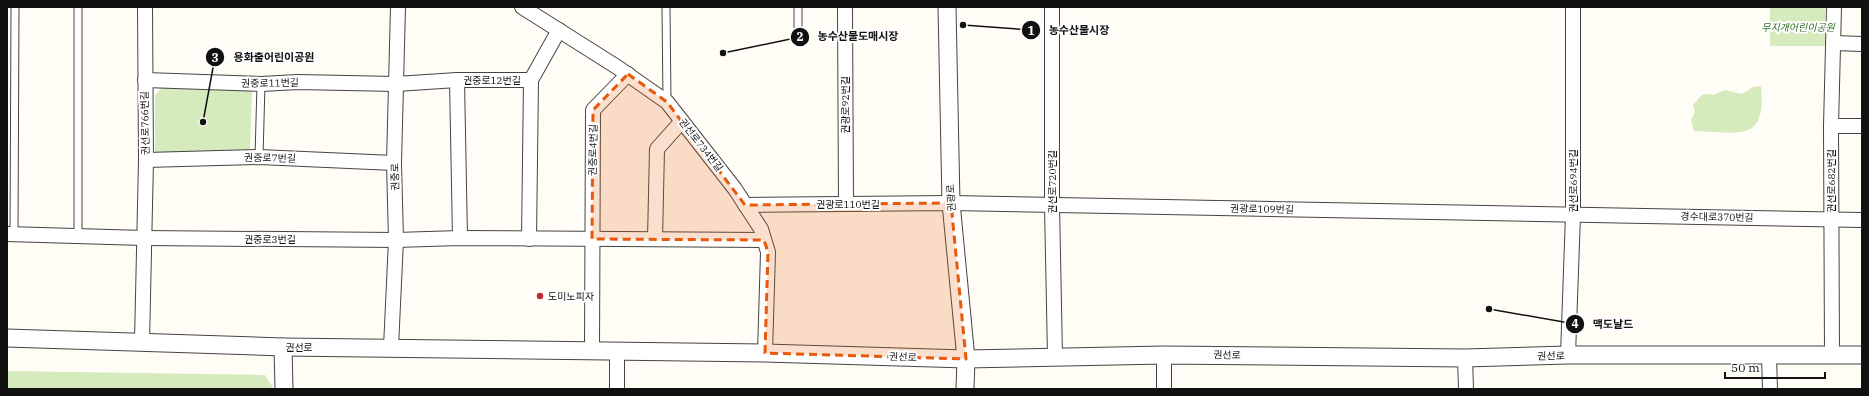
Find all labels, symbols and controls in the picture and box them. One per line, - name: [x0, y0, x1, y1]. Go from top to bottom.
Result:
- callout: 농수산물시장: [1021, 19, 1118, 42]
- park label: 무지개어린이공원: [1761, 21, 1836, 34]
- text: 1: [1027, 23, 1035, 38]
- text: 농수산물시장: [1049, 23, 1109, 37]
- callout: 농수산물도매시장: [790, 25, 907, 48]
- text: 2: [796, 29, 804, 44]
- text: 농수산물도매시장: [818, 29, 898, 43]
- callout: 용화출어린이공원: [205, 46, 322, 69]
- text: 3: [211, 50, 219, 65]
- text: 용화출어린이공원: [234, 50, 314, 64]
- street label: 권중로12번길: [463, 74, 521, 87]
- street label: 권중로11번길: [241, 76, 299, 90]
- street label: 권광로92번길: [839, 76, 852, 134]
- street label: 권선로766번길: [138, 91, 152, 155]
- street label: 권선로734번길: [676, 116, 726, 174]
- street label: 권중로4번길: [586, 124, 600, 176]
- street label: 권선로694번길: [1567, 149, 1580, 213]
- street label: 권선로682번길: [1825, 149, 1838, 213]
- street label: 권선로720번길: [1046, 150, 1059, 214]
- street label: 권중로7번길: [244, 151, 296, 165]
- street label: 권중로: [388, 163, 402, 191]
- street label: 권광로: [944, 184, 958, 212]
- street label: 권광로110번길: [816, 198, 880, 211]
- street label: 권광로109번길: [1230, 202, 1294, 216]
- street label: 경수대로370번길: [1680, 210, 1754, 224]
- street label: 권중로3번길: [244, 233, 296, 246]
- place label: 도미노피자: [548, 290, 595, 303]
- marker: 도미노피자: [535, 291, 545, 301]
- callout: 맥도날드: [1565, 313, 1642, 336]
- text: 4: [1571, 316, 1579, 331]
- text: 맥도날드: [1593, 317, 1633, 331]
- street label: 권선로: [285, 341, 313, 354]
- street label: 권선로: [1213, 348, 1241, 362]
- street label: 권선로: [1537, 349, 1565, 363]
- street label: 권선로: [889, 350, 917, 364]
- scale bar: [1725, 354, 1825, 380]
- text: 50 m: [1731, 360, 1760, 375]

